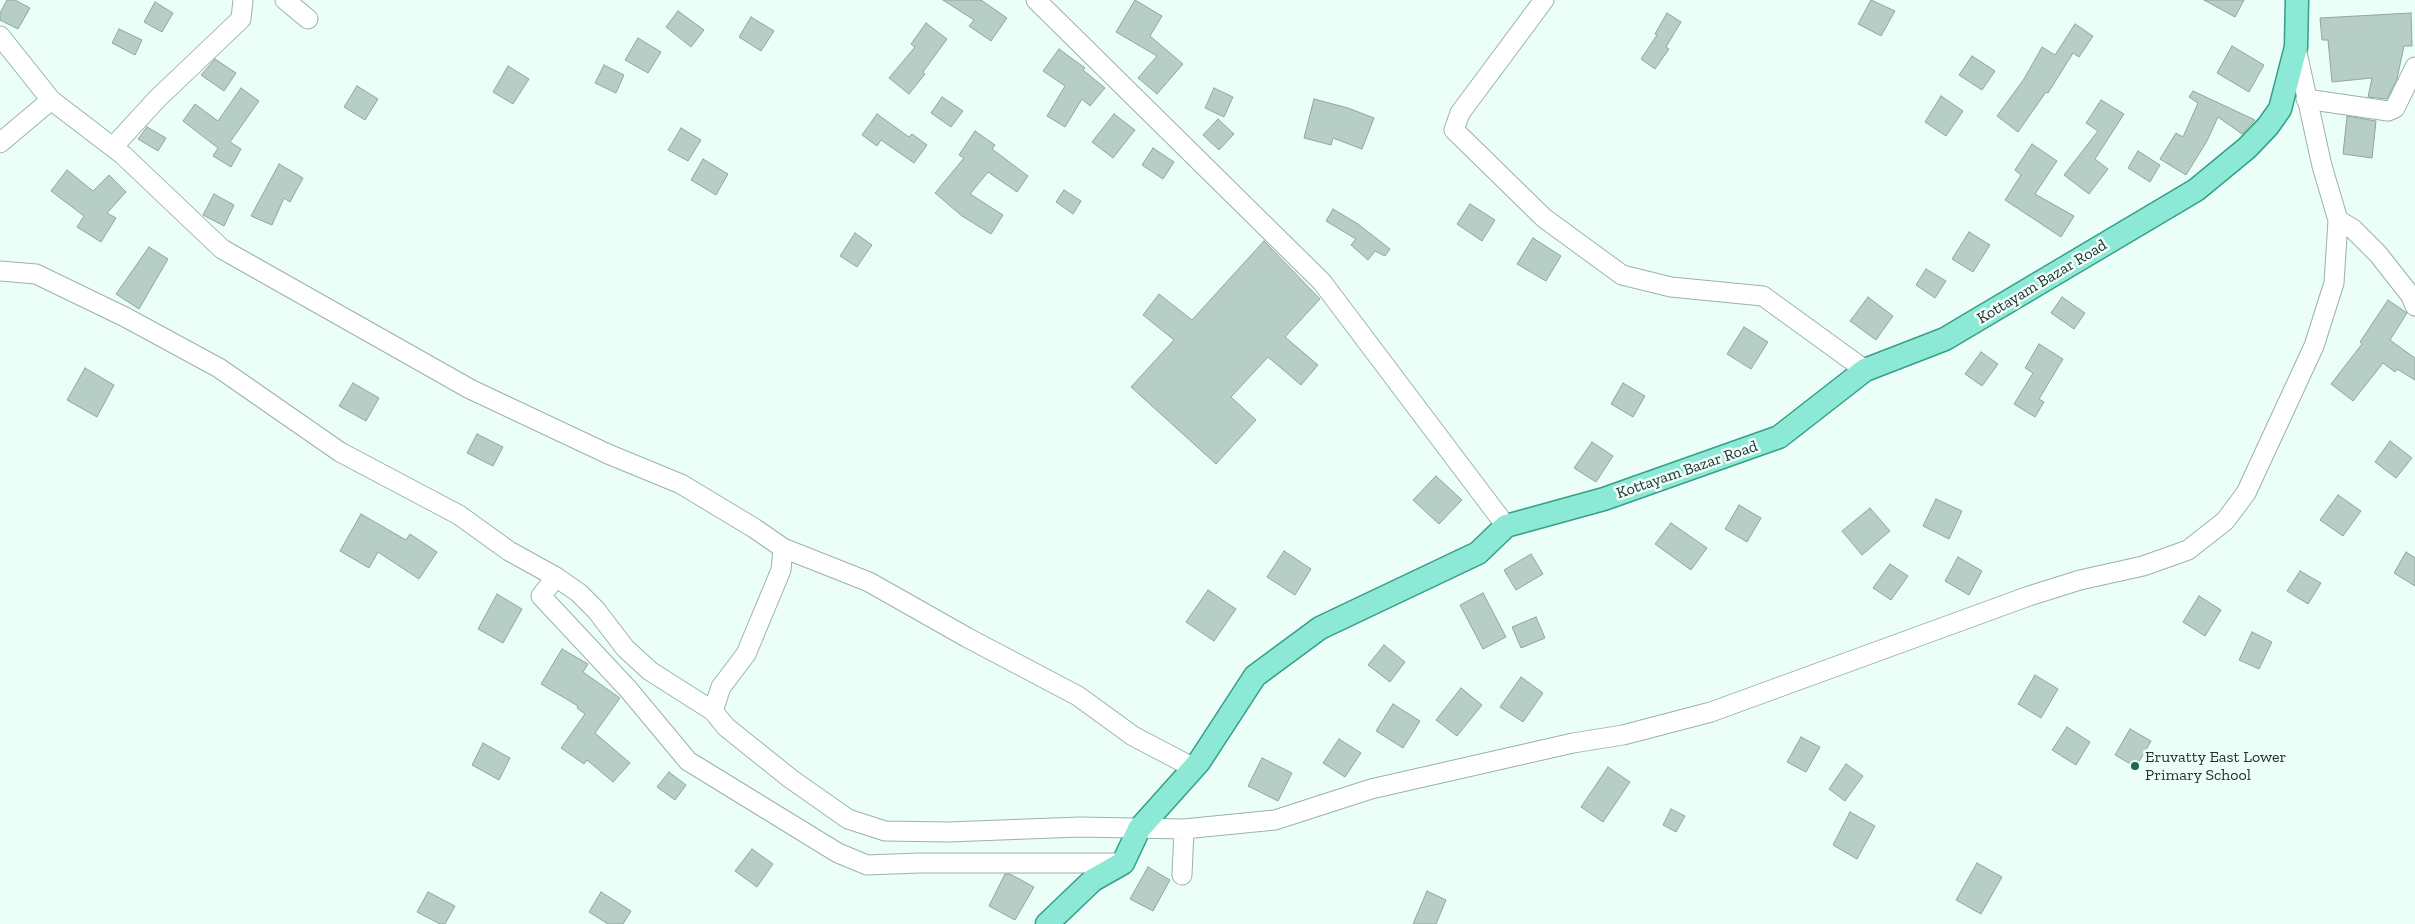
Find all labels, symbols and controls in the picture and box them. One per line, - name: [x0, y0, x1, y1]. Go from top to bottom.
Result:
- street label: Kottayam Bazar Road: [1974, 236, 2110, 328]
- street label: Kottayam Bazar Road: [1614, 437, 1760, 503]
- place label: Eruvatty East Lower Primary School: [2145, 747, 2286, 785]
- marker: Eruvatty East Lower Primary School: [2129, 760, 2141, 772]

